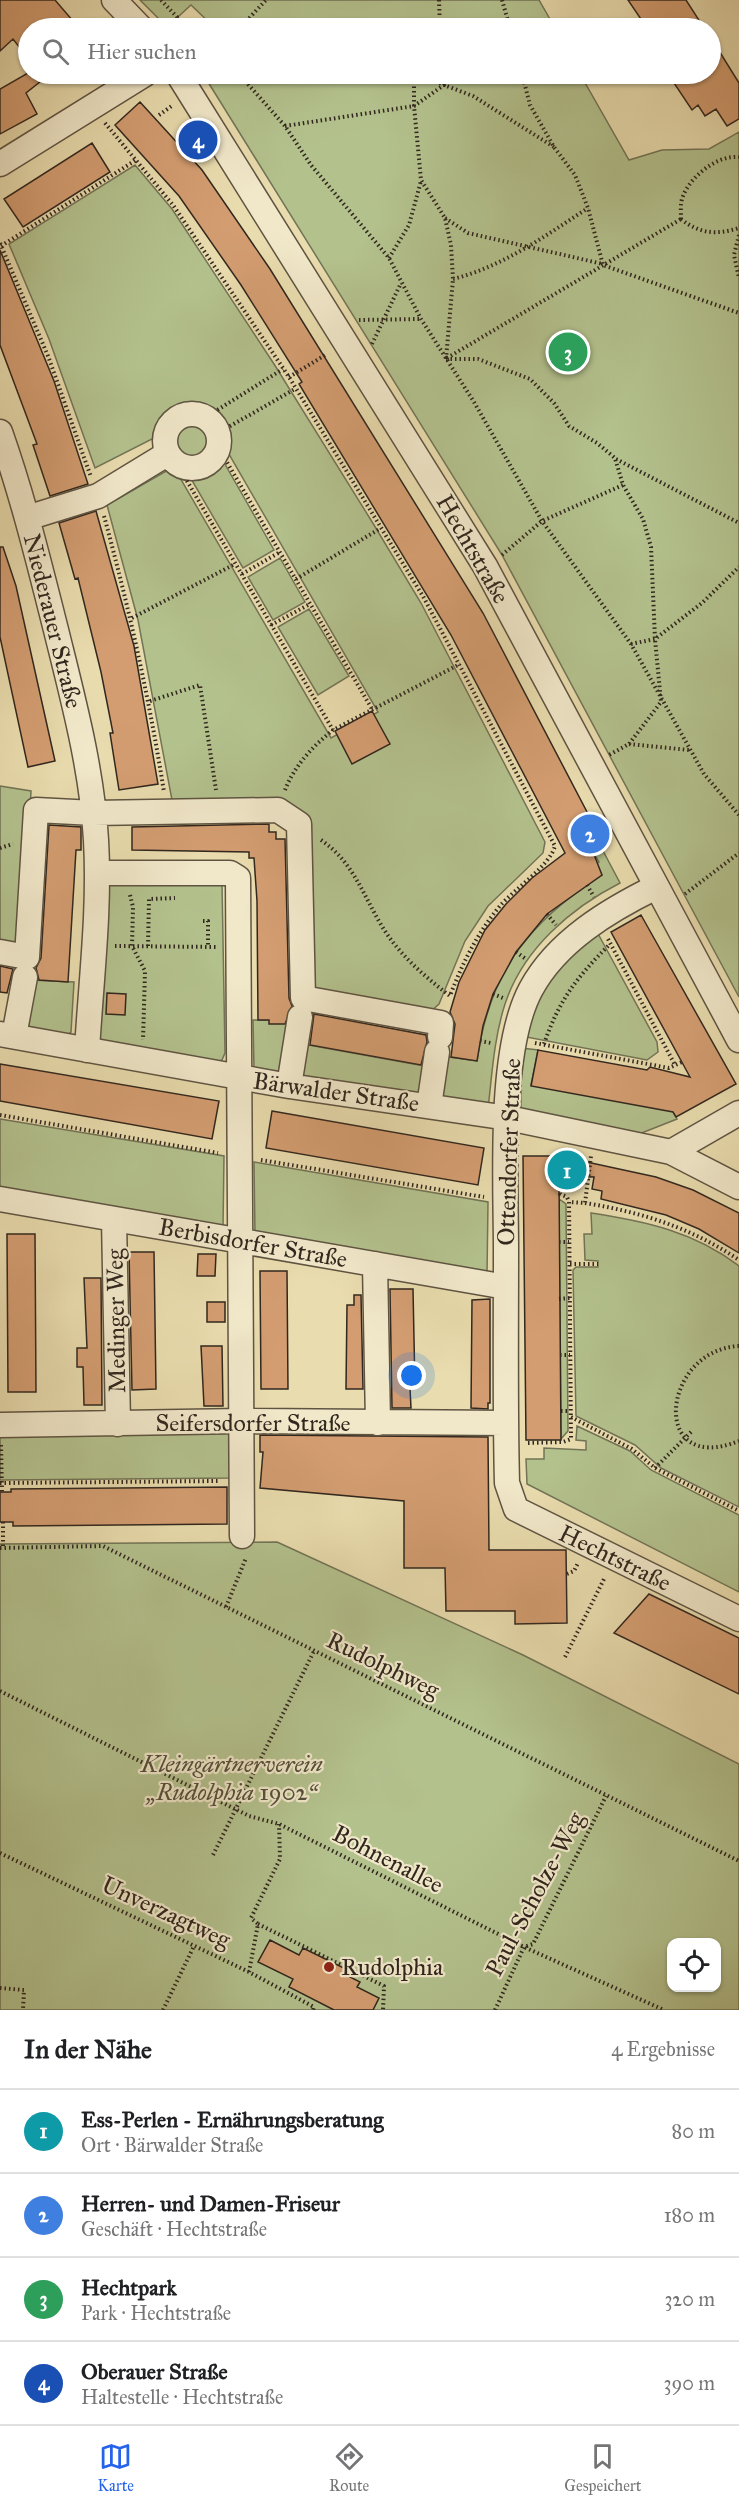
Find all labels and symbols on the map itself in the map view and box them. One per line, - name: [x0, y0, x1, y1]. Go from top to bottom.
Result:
- pin: 4: [178, 118, 218, 162]
- pin: 3: [548, 330, 588, 374]
- street label: Hechtstraße: [430, 489, 516, 609]
- street label: Niederauer Straße: [17, 531, 89, 711]
- pin: 2: [570, 812, 610, 856]
- street label: Ottendorfer Straße: [491, 1058, 527, 1246]
- street label: Bärwalder Straße: [251, 1065, 421, 1119]
- pin: 1: [548, 1148, 586, 1192]
- street label: Berbisdorfer Straße: [156, 1212, 350, 1274]
- street label: Medinger Weg: [100, 1248, 132, 1393]
- your location: [397, 1361, 426, 1390]
- street label: Seifersdorfer Straße: [155, 1408, 351, 1438]
- street label: Hechtstraße: [554, 1518, 676, 1598]
- street label: Rudolphweg: [322, 1625, 445, 1706]
- park label: Kleingärtnerverein „Rudolphia 1902“: [140, 1749, 323, 1807]
- street label: Paul-Scholze-Weg: [479, 1806, 591, 1982]
- street label: Bohnenallee: [328, 1818, 448, 1900]
- street label: Unverzagtweg: [97, 1869, 236, 1955]
- place label: Rudolphia: [341, 1952, 444, 1982]
- marker: Rudolphia: [322, 1960, 336, 1974]

